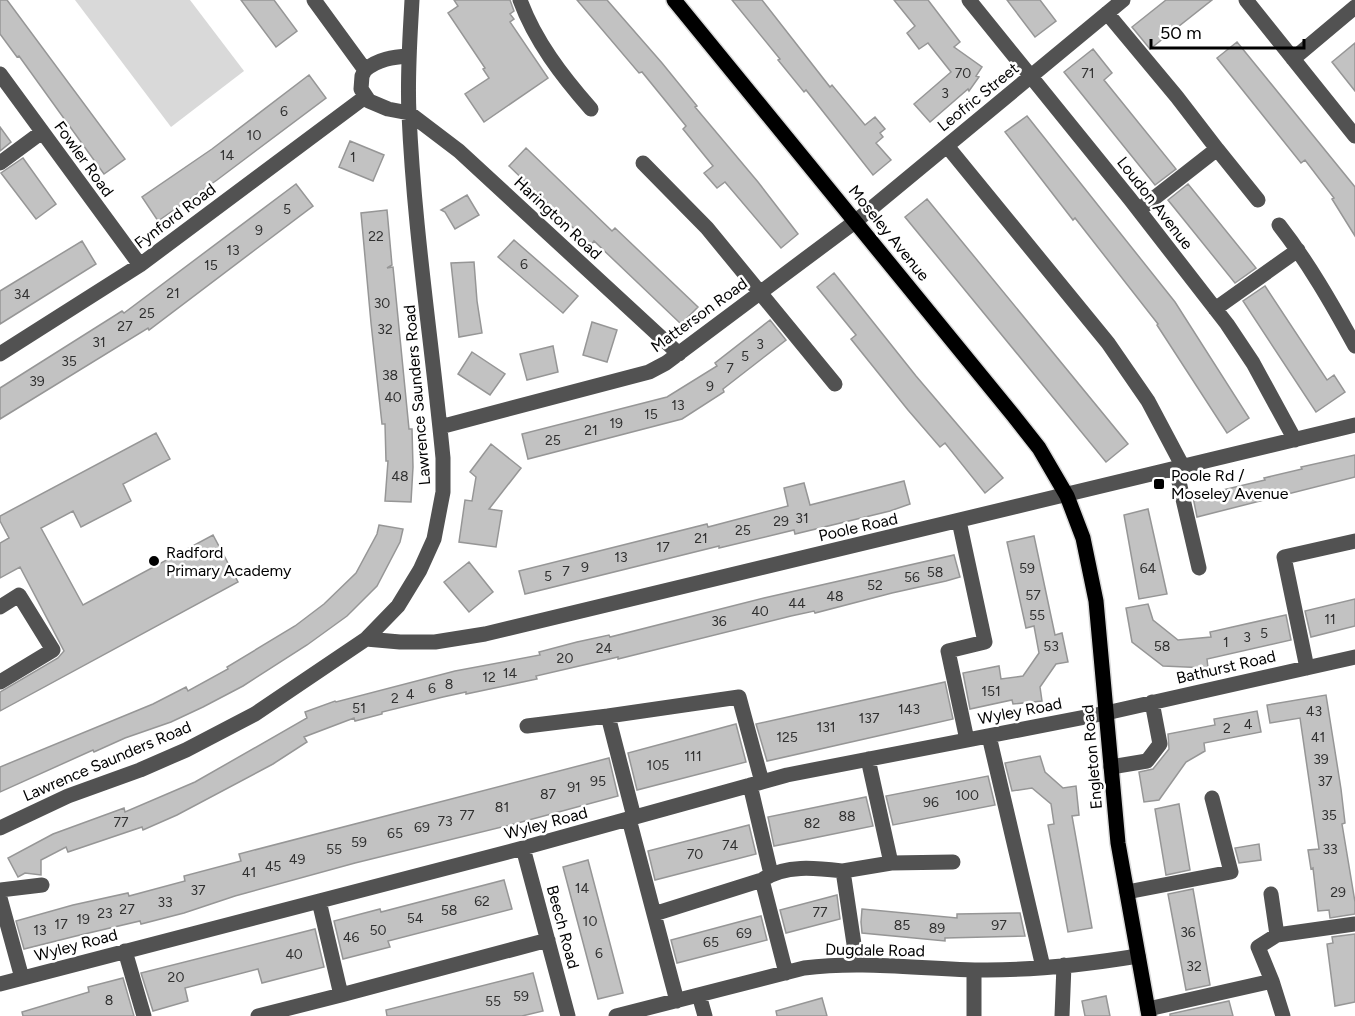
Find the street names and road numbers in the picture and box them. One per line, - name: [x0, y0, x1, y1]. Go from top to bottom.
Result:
- street label: Leofric Street: [934, 59, 1022, 135]
- street label: Fowler Road: [50, 118, 118, 200]
- street label: Loudon Avenue: [1113, 153, 1197, 253]
- street label: Harington Road: [510, 173, 606, 263]
- street label: Fynford Road: [131, 179, 219, 253]
- street label: Moseley Avenue: [845, 181, 934, 285]
- street label: Matterson Road: [647, 274, 751, 356]
- street label: Lawrence Saunders Road: [400, 304, 434, 486]
- street label: Poole Road: [817, 509, 899, 545]
- street label: Bathurst Road: [1174, 646, 1278, 688]
- street label: Wyley Road: [976, 694, 1064, 728]
- street label: Engleton Road: [1078, 704, 1106, 810]
- street label: Lawrence Saunders Road: [20, 717, 194, 805]
- street label: Wyley Road: [502, 803, 590, 843]
- street label: Beech Road: [543, 883, 583, 971]
- street label: Wyley Road: [32, 925, 120, 965]
- street label: Dugdale Road: [825, 940, 925, 960]

